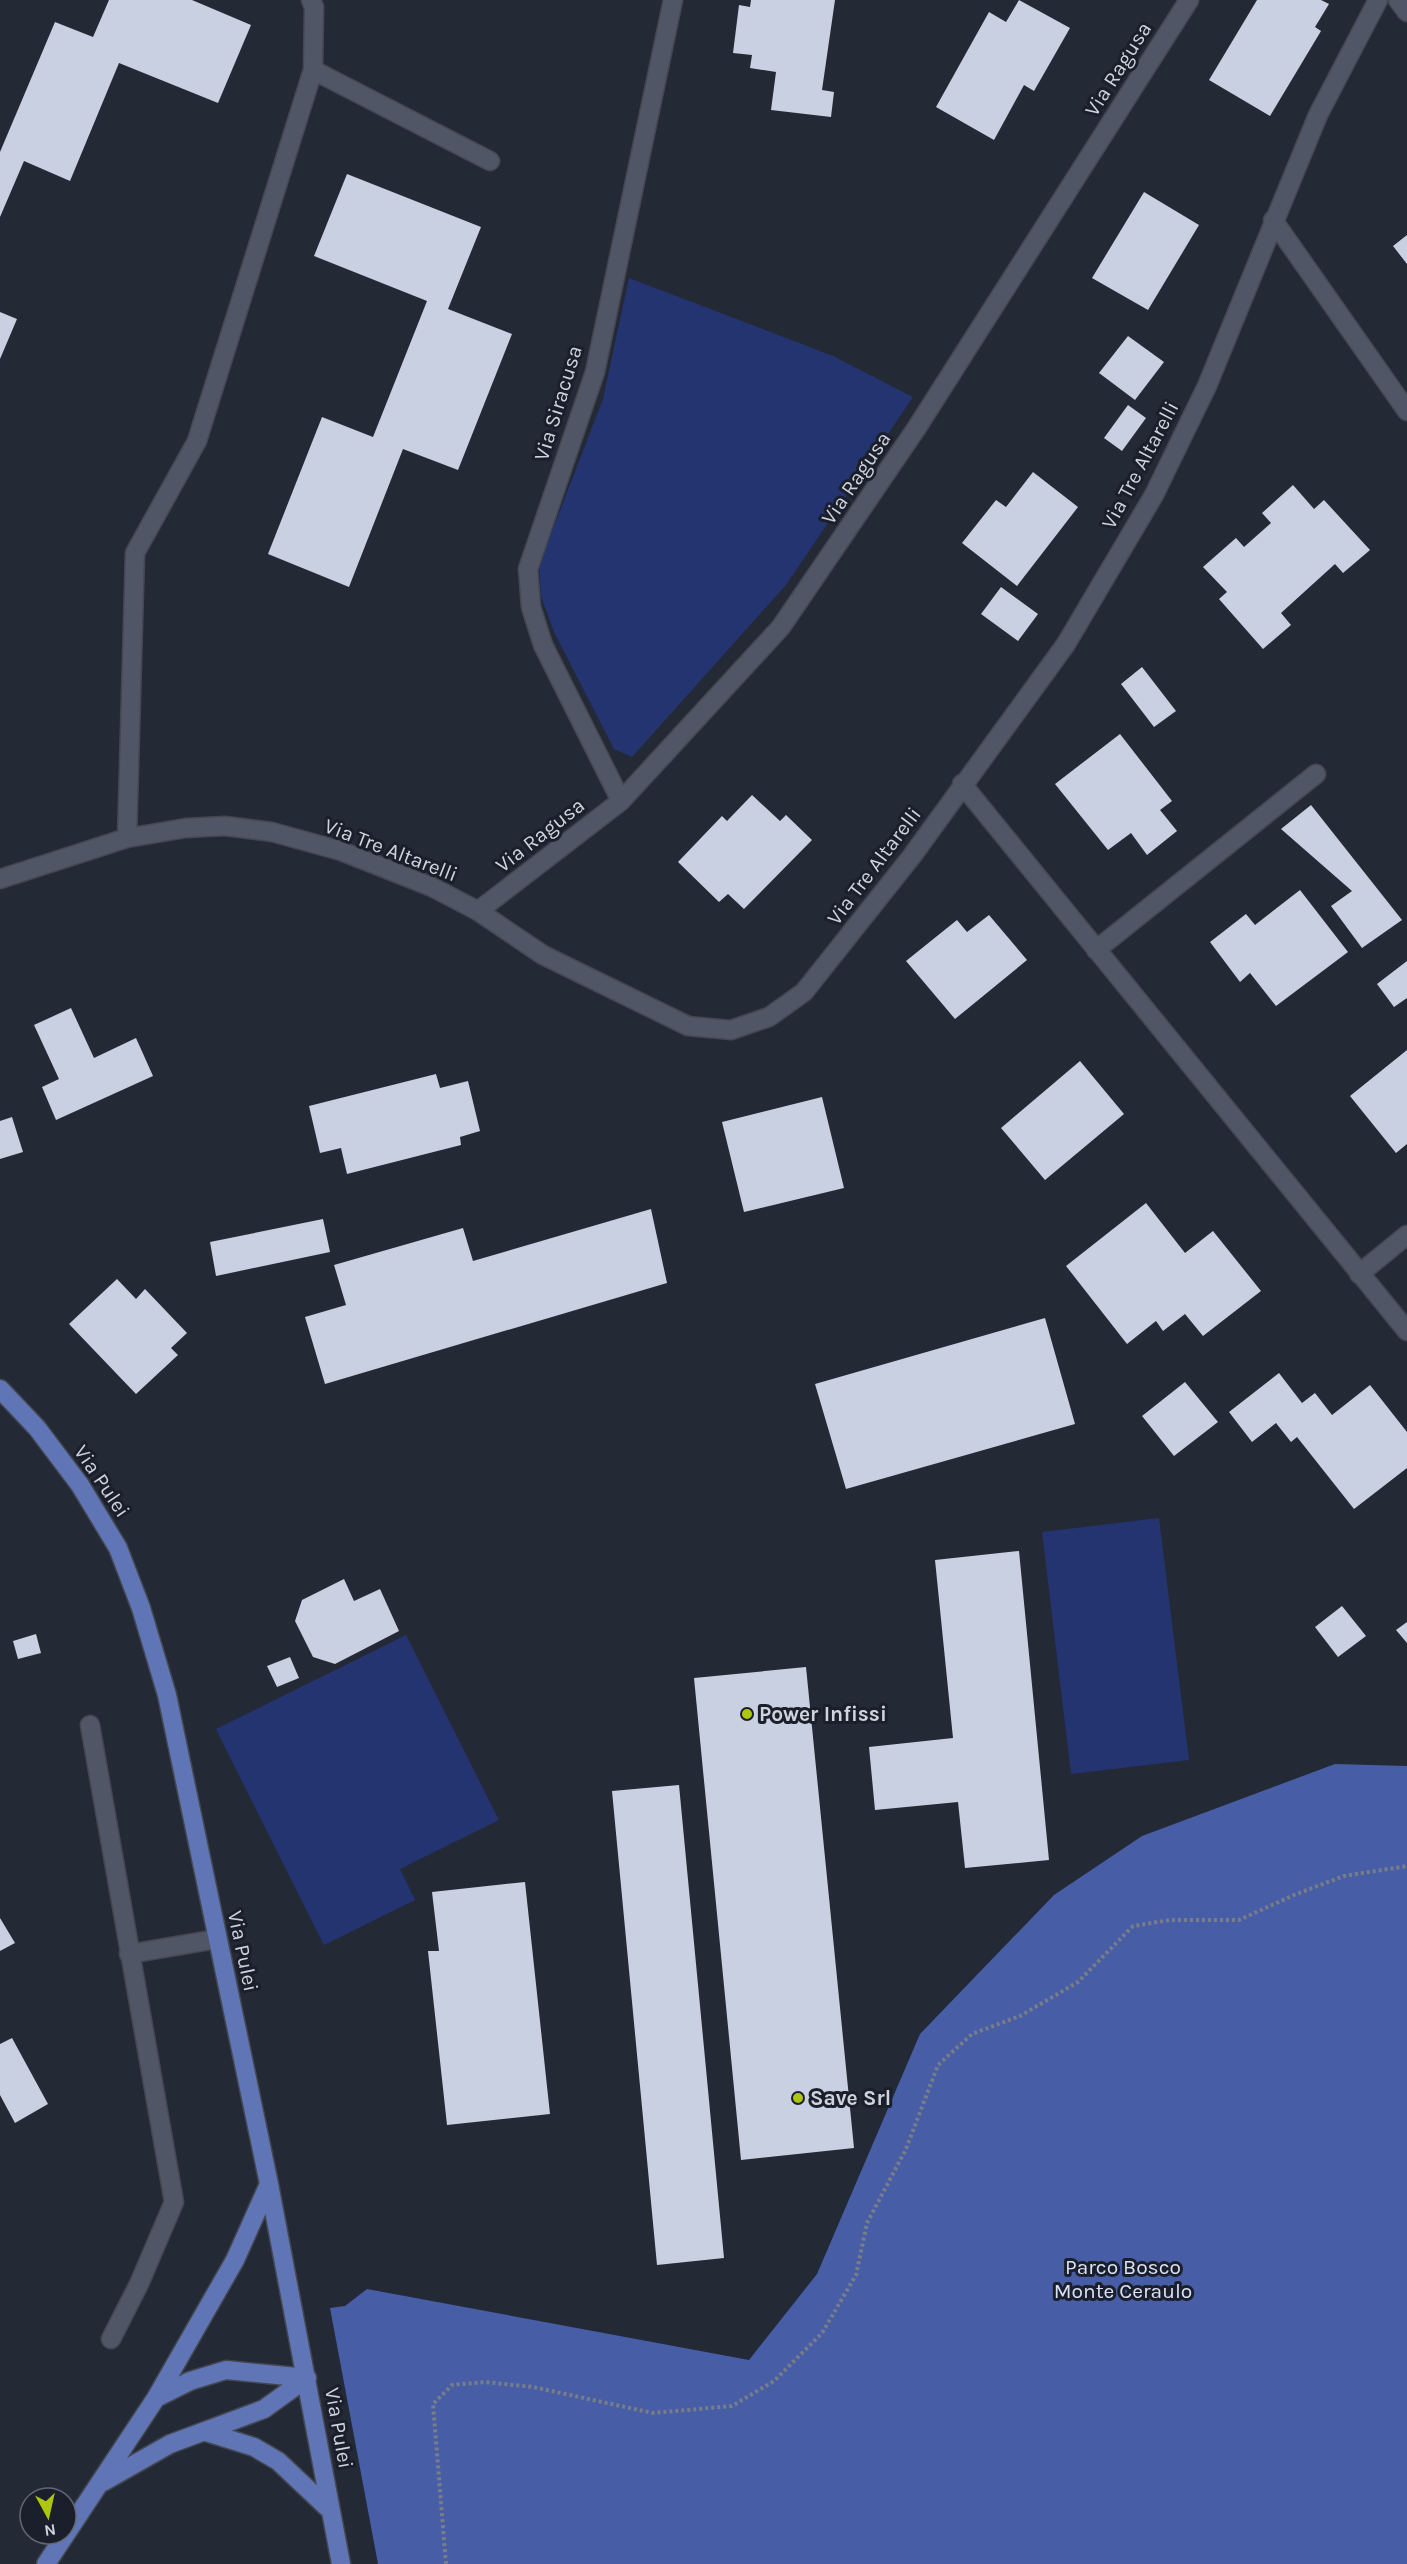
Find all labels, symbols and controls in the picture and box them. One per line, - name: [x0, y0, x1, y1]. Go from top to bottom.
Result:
- street label: Via Ragusa: [1080, 18, 1156, 120]
- street label: Via Siracusa: [529, 343, 587, 463]
- street label: Via Tre Altarelli: [1096, 397, 1184, 533]
- street label: Via Ragusa: [816, 427, 896, 529]
- street label: Via Ragusa: [491, 793, 589, 877]
- street label: Via Tre Altarelli: [822, 803, 926, 929]
- street label: Via Tre Altarelli: [321, 814, 461, 886]
- street label: Via Pulei: [69, 1440, 135, 1522]
- place label: Power Infissi: [759, 1702, 887, 1726]
- marker: Power Infissi: [740, 1707, 754, 1721]
- street label: Via Pulei: [223, 1908, 263, 1994]
- place label: Save Srl: [810, 2086, 891, 2110]
- marker: Save Srl: [791, 2091, 805, 2105]
- park label: Parco Bosco Monte Ceraulo: [1054, 2255, 1192, 2303]
- street label: Via Pulei: [320, 2386, 358, 2470]
- north arrow: [18, 2486, 78, 2546]
- text: N: [43, 2520, 57, 2541]

